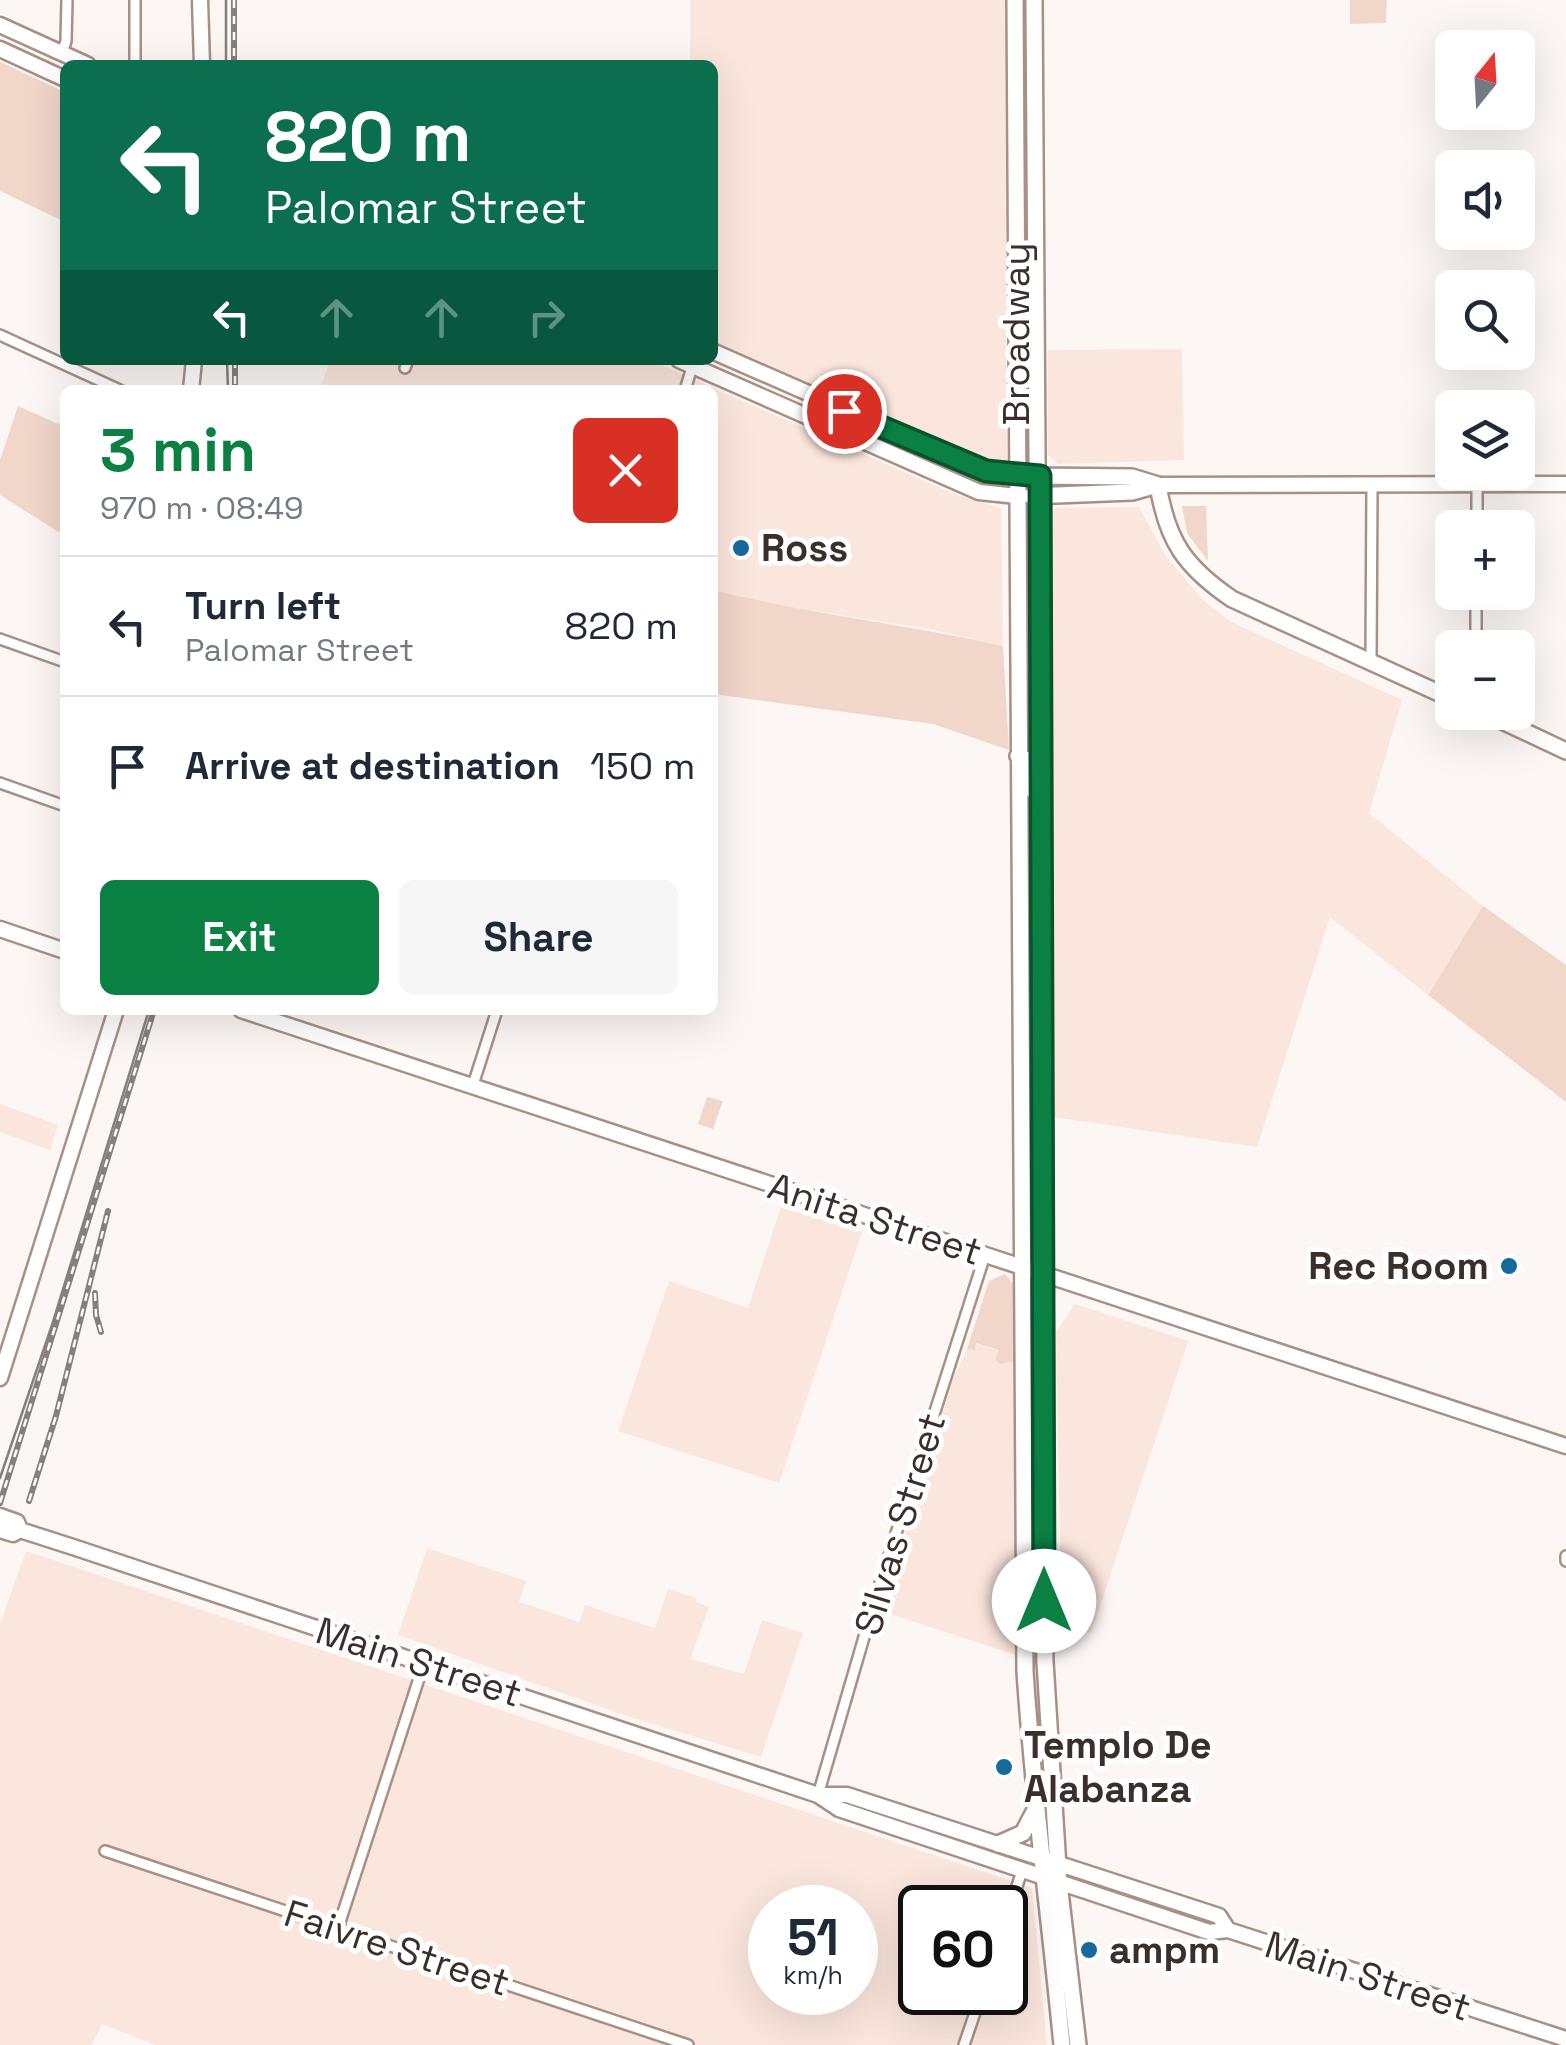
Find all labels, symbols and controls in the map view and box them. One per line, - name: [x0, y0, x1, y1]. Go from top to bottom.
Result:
- north arrow: [1435, 30, 1535, 130]
- map controls: [1435, 30, 1535, 730]
- text: 820 m: [265, 92, 472, 181]
- icon: left: [100, 100, 230, 230]
- button: sound: [1435, 150, 1535, 250]
- text: Palomar Street: [265, 179, 587, 236]
- street label: Broadway: [992, 243, 1040, 425]
- button: search: [1435, 270, 1535, 370]
- icon: left: [204, 290, 259, 345]
- icon: ahead: [309, 290, 364, 345]
- icon: ahead: [414, 290, 469, 345]
- icon: right: [519, 290, 574, 345]
- pin: [802, 369, 887, 454]
- icon: arrive: [817, 384, 872, 439]
- button: layers: [1435, 390, 1535, 490]
- text: 3 min: [100, 412, 256, 489]
- button: close: [573, 418, 678, 523]
- text: 970 m · 08:49: [100, 488, 304, 528]
- button: +: [1435, 510, 1535, 610]
- place label: Ross: [761, 524, 848, 572]
- marker: Ross: [730, 537, 752, 559]
- text: Turn left: [185, 582, 341, 630]
- icon: left: [100, 599, 155, 654]
- text: 820 m: [565, 602, 678, 650]
- text: Palomar Street: [185, 630, 414, 670]
- button: −: [1435, 630, 1535, 730]
- icon: arrive: [100, 739, 155, 794]
- text: Arrive at destination: [185, 742, 560, 790]
- text: 150 m: [590, 742, 695, 790]
- button: Exit: [100, 880, 379, 995]
- button: Share: [399, 880, 678, 995]
- street label: Anita Street: [762, 1162, 988, 1276]
- place label: Rec Room: [1308, 1242, 1489, 1290]
- marker: Rec Room: [1498, 1255, 1520, 1277]
- street label: Silvas Street: [844, 1407, 956, 1641]
- position arrow: [992, 1549, 1096, 1653]
- street label: Main Street: [310, 1606, 528, 1718]
- place label: Templo De Alabanza: [1024, 1721, 1212, 1813]
- marker: Templo De Alabanza: [993, 1756, 1015, 1778]
- speed limit sign: 60: [898, 1885, 1028, 2015]
- street label: Faivre Street: [278, 1889, 516, 2007]
- text: 51: [787, 1906, 839, 1970]
- street label: Main Street: [1259, 1920, 1477, 2032]
- place label: ampm: [1109, 1926, 1220, 1974]
- marker: ampm: [1078, 1939, 1100, 1961]
- text: km/h: [783, 1959, 843, 1991]

